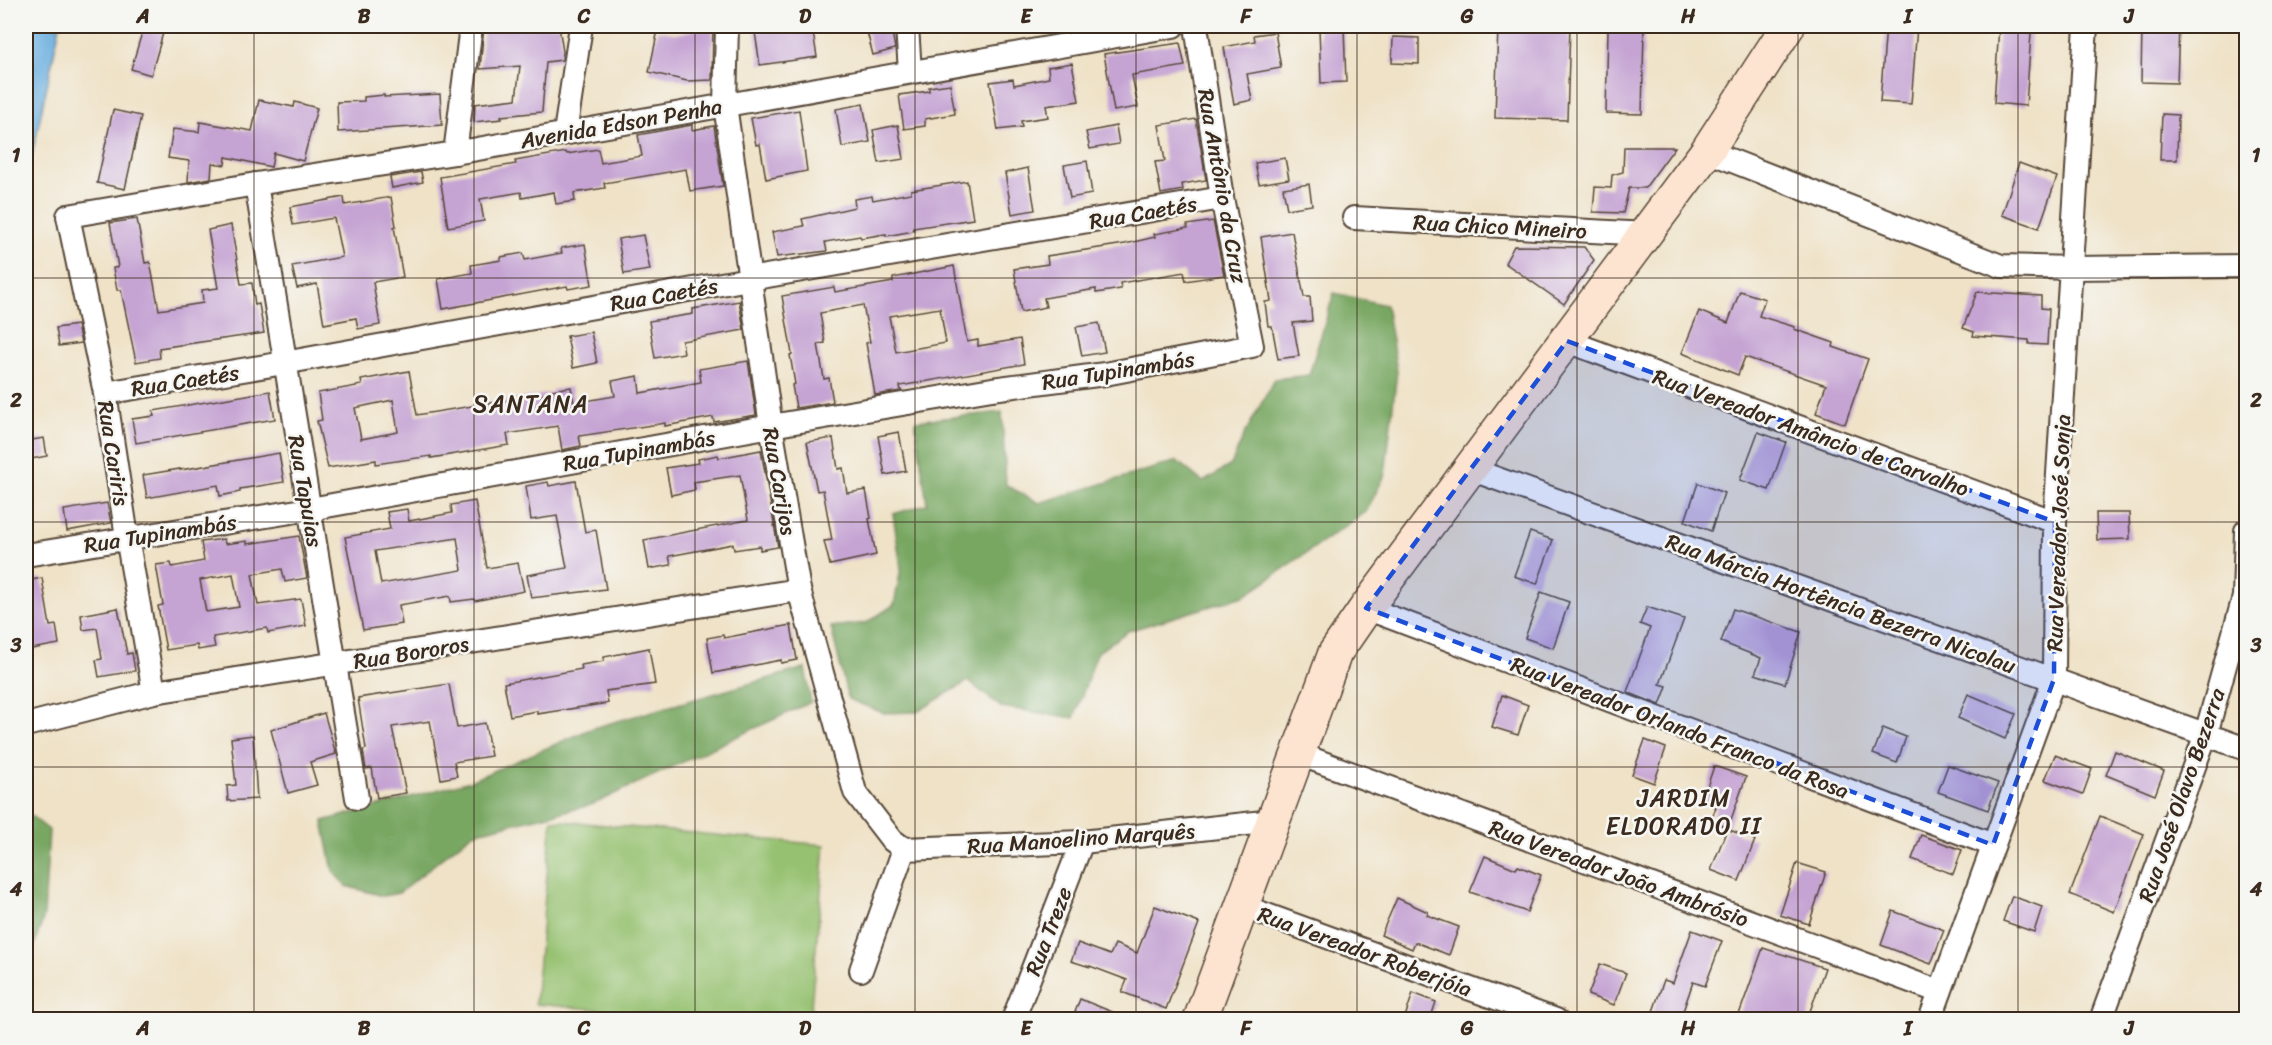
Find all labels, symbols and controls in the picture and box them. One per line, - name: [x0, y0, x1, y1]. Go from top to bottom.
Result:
- text: A: [135, 0, 150, 34]
- text: B: [358, 0, 371, 34]
- text: C: [577, 0, 591, 34]
- text: D: [799, 0, 812, 34]
- text: E: [1020, 0, 1033, 34]
- text: F: [1240, 0, 1253, 34]
- text: G: [1460, 0, 1474, 34]
- text: H: [1680, 0, 1696, 34]
- text: I: [1903, 0, 1914, 34]
- text: J: [2123, 0, 2135, 34]
- street label: Rua Antônio da Cruz: [1186, 86, 1259, 287]
- street label: Avenida Edson Penha: [516, 87, 725, 161]
- text: 1: [12, 138, 21, 173]
- text: 1: [2252, 138, 2261, 173]
- street label: Rua Caetés: [1086, 184, 1201, 241]
- street label: Rua Chico Mineiro: [1412, 202, 1588, 251]
- street label: Rua Caetés: [607, 266, 722, 323]
- street label: Rua Tupinambás: [1039, 339, 1198, 402]
- street label: Rua Caetés: [128, 353, 243, 408]
- street label: Rua Vereador Amâncio de Carvalho: [1647, 357, 1975, 508]
- text: 2: [9, 383, 22, 418]
- district label: SANTANA: [473, 383, 589, 425]
- text: 2: [2249, 383, 2262, 418]
- street label: Rua Cariris: [86, 398, 141, 508]
- street label: Rua Vereador José Sonja: [2035, 414, 2082, 652]
- street label: Rua Tupinambás: [560, 418, 719, 483]
- street label: Rua Carijos: [751, 424, 808, 538]
- street label: Rua Tapuias: [276, 432, 335, 551]
- street label: Rua Tupinambás: [81, 502, 240, 565]
- street label: Rua Márcia Hortência Bezerra Nicolau: [1660, 522, 2022, 685]
- street label: Rua Bororos: [351, 624, 472, 681]
- text: 3: [10, 628, 22, 663]
- text: 3: [2250, 628, 2262, 663]
- street label: Rua Vereador Orlando Franco da Rosa: [1505, 645, 1855, 810]
- street label: Rua José Olavo Bezerra: [2127, 682, 2237, 908]
- district label: JARDIM ELDORADO II: [1606, 777, 1762, 847]
- street label: Rua Vereador João Ambrósio: [1483, 808, 1754, 939]
- street label: Rua Manoelino Marquês: [966, 811, 1196, 866]
- text: 4: [9, 872, 23, 907]
- text: 4: [2249, 872, 2263, 907]
- street label: Rua Treze: [1014, 881, 1083, 982]
- street label: Rua Vereador Roberjóia: [1252, 895, 1478, 1008]
- text: A: [135, 1011, 150, 1045]
- text: B: [358, 1011, 371, 1045]
- text: C: [577, 1011, 591, 1045]
- text: D: [799, 1011, 812, 1045]
- text: E: [1020, 1011, 1033, 1045]
- text: F: [1240, 1011, 1253, 1045]
- text: G: [1460, 1011, 1474, 1045]
- text: H: [1680, 1011, 1696, 1045]
- text: I: [1903, 1011, 1914, 1045]
- text: J: [2123, 1011, 2135, 1045]

